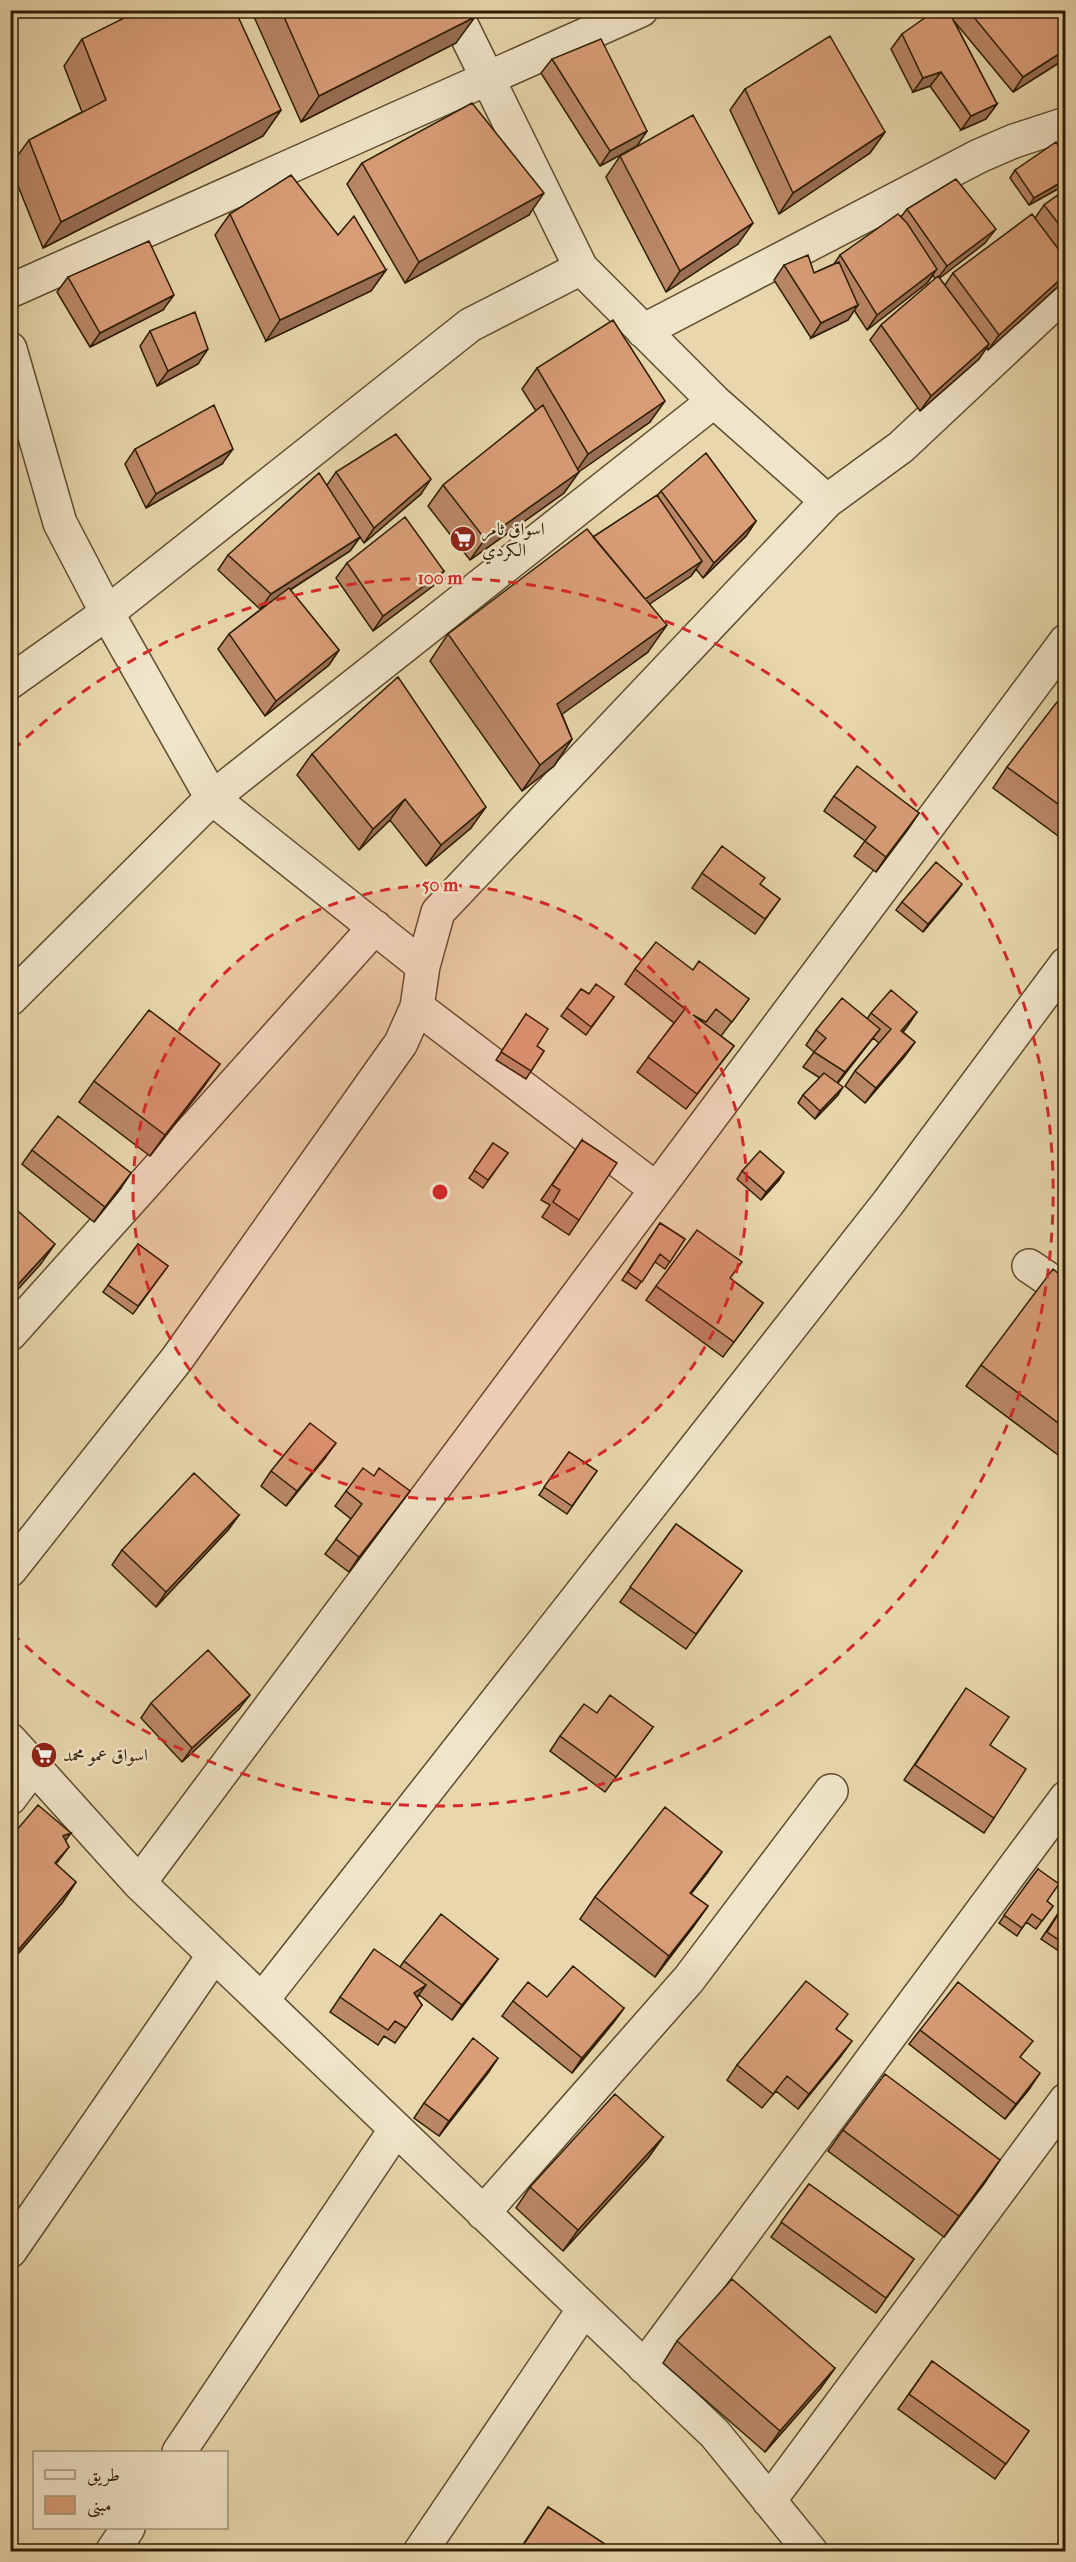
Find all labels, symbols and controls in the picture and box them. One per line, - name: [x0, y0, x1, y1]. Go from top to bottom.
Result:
- place label: اسواق ثامر الكردي: [482, 519, 545, 565]
- supermarket icon: اسواق ثامر الكردي: [448, 524, 478, 554]
- text: 100 m: [417, 568, 464, 589]
- text: 50 m: [422, 875, 459, 896]
- centre of rings: [430, 1182, 450, 1202]
- supermarket icon: اسواق عمو محمد: [29, 1740, 59, 1770]
- place label: اسواق عمو محمد: [63, 1745, 148, 1766]
- legend: [33, 2451, 228, 2529]
- text: طريق: [87, 2465, 120, 2487]
- text: مبنى: [87, 2495, 112, 2518]

